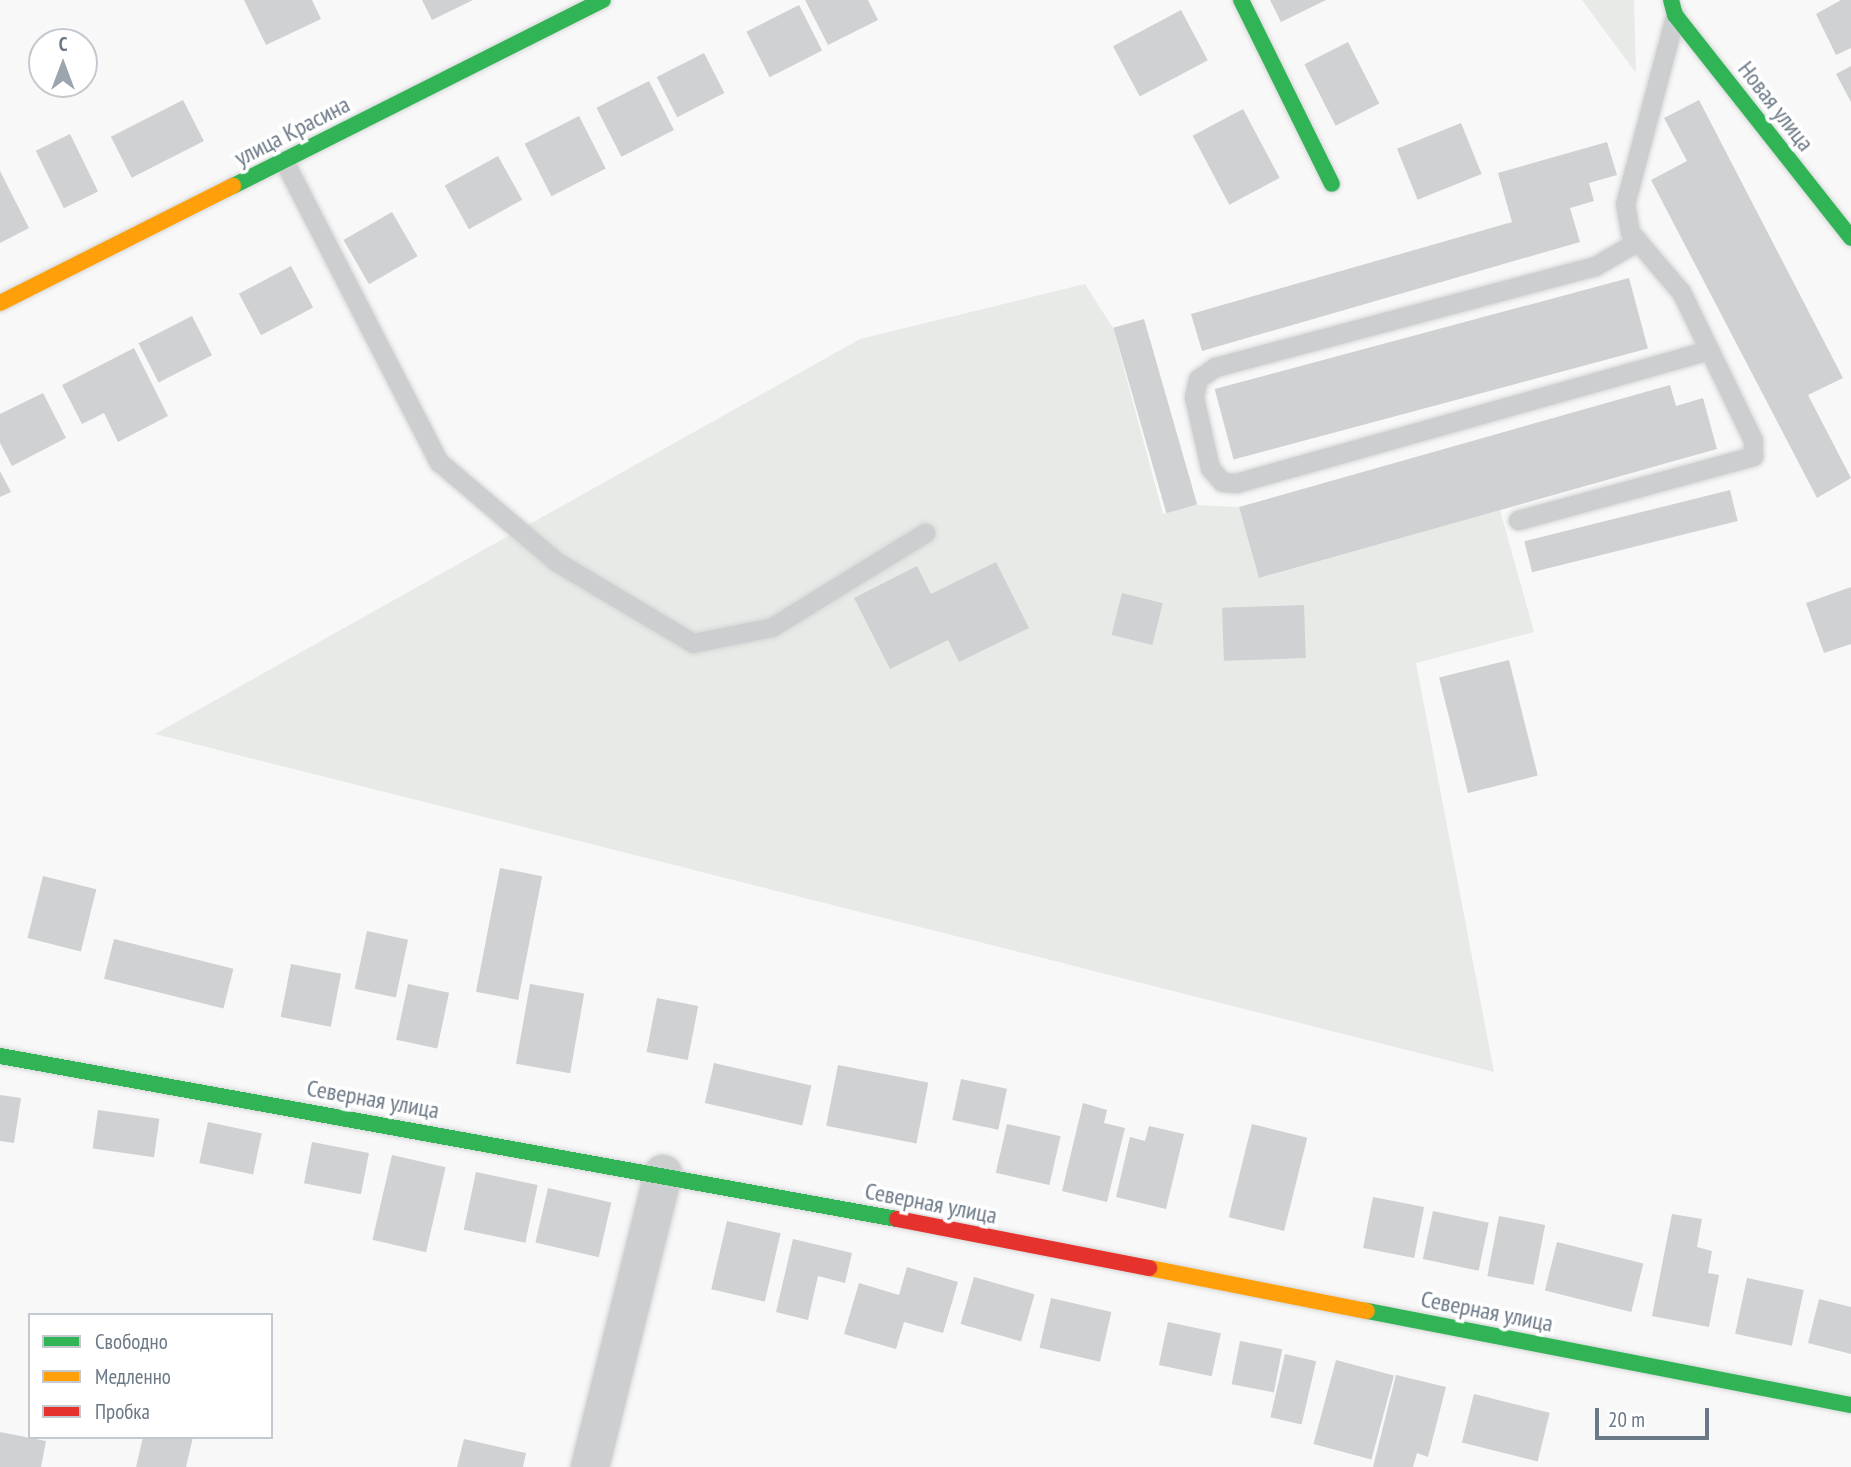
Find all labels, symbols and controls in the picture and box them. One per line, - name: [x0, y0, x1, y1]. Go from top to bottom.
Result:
- north arrow: [28, 28, 98, 98]
- text: С: [59, 32, 67, 56]
- street label: Новая улица: [1732, 55, 1820, 157]
- street label: улица Красина: [230, 90, 354, 172]
- street label: Северная улица: [305, 1073, 441, 1125]
- street label: Северная улица: [863, 1176, 999, 1230]
- street label: Северная улица: [1419, 1284, 1555, 1338]
- legend: [28, 1313, 273, 1439]
- text: Свободно: [95, 1328, 168, 1355]
- text: Медленно: [95, 1363, 171, 1390]
- scale bar: [1599, 1394, 1713, 1438]
- text: Пробка: [95, 1398, 150, 1425]
- text: 20 m: [1608, 1406, 1645, 1433]

